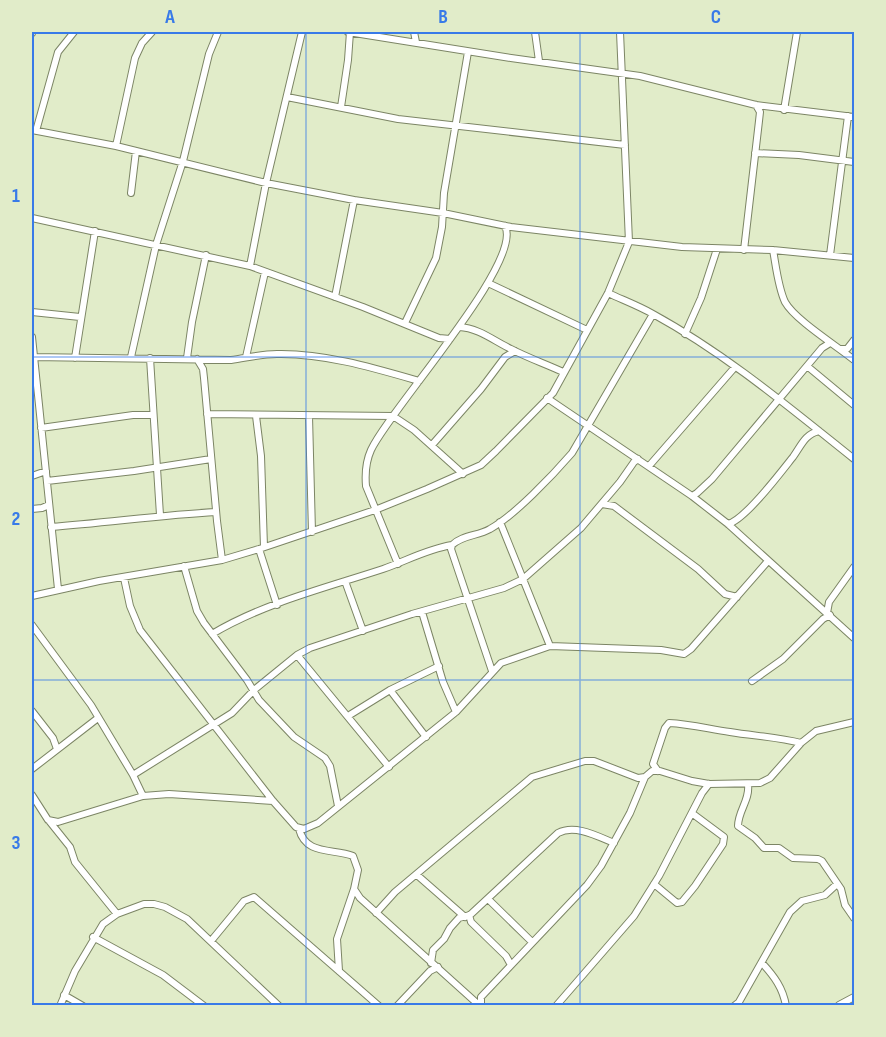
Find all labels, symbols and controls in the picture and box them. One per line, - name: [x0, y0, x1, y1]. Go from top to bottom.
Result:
- text: A: [164, 5, 175, 29]
- text: B: [438, 5, 448, 29]
- text: C: [711, 5, 721, 29]
- text: 1: [12, 184, 20, 208]
- text: 2: [12, 507, 20, 531]
- text: 3: [12, 831, 21, 855]

